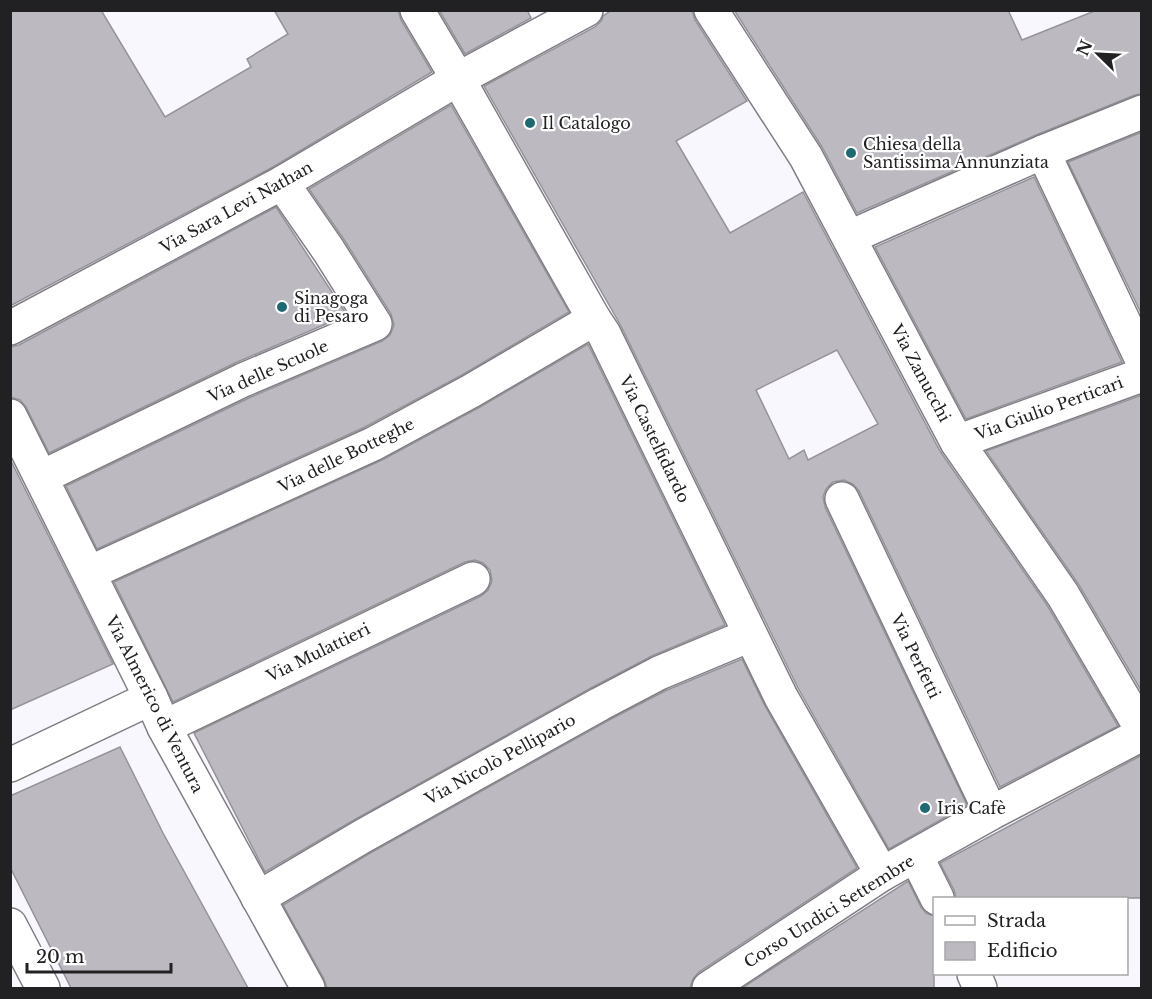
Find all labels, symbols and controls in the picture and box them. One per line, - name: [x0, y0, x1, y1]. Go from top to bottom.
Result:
- north arrow: [1068, 24, 1128, 84]
- text: N: [1072, 37, 1096, 59]
- place label: Il Catalogo: [542, 113, 631, 133]
- marker: Il Catalogo: [523, 116, 537, 130]
- place label: Chiesa della Santissima Annunziata: [863, 134, 1049, 172]
- marker: Chiesa della Santissima Annunziata: [844, 146, 858, 160]
- street label: Via Sara Levi Nathan: [155, 157, 316, 258]
- place label: Sinagoga di Pesaro: [294, 288, 369, 326]
- marker: Sinagoga di Pesaro: [275, 300, 289, 314]
- street label: Via Zanucchi: [886, 320, 955, 426]
- street label: Via delle Scuole: [204, 335, 331, 407]
- street label: Via Castelfidardo: [615, 371, 695, 506]
- street label: Via Giulio Perticari: [971, 372, 1126, 444]
- street label: Via delle Botteghe: [274, 413, 417, 497]
- street label: Via Perfetti: [886, 610, 945, 702]
- street label: Via Almerico di Ventura: [101, 611, 208, 796]
- street label: Via Mulattieri: [262, 618, 374, 686]
- street label: Via Nicolò Pellipario: [420, 709, 579, 809]
- place label: Iris Cafè: [937, 798, 1006, 818]
- marker: Iris Cafè: [918, 801, 932, 815]
- street label: Corso Undici Settembre: [740, 850, 918, 972]
- legend: [933, 897, 1128, 975]
- text: Strada: [987, 910, 1046, 932]
- scale bar: [27, 936, 171, 974]
- text: Edificio: [987, 940, 1058, 962]
- text: 20 m: [36, 946, 84, 968]

